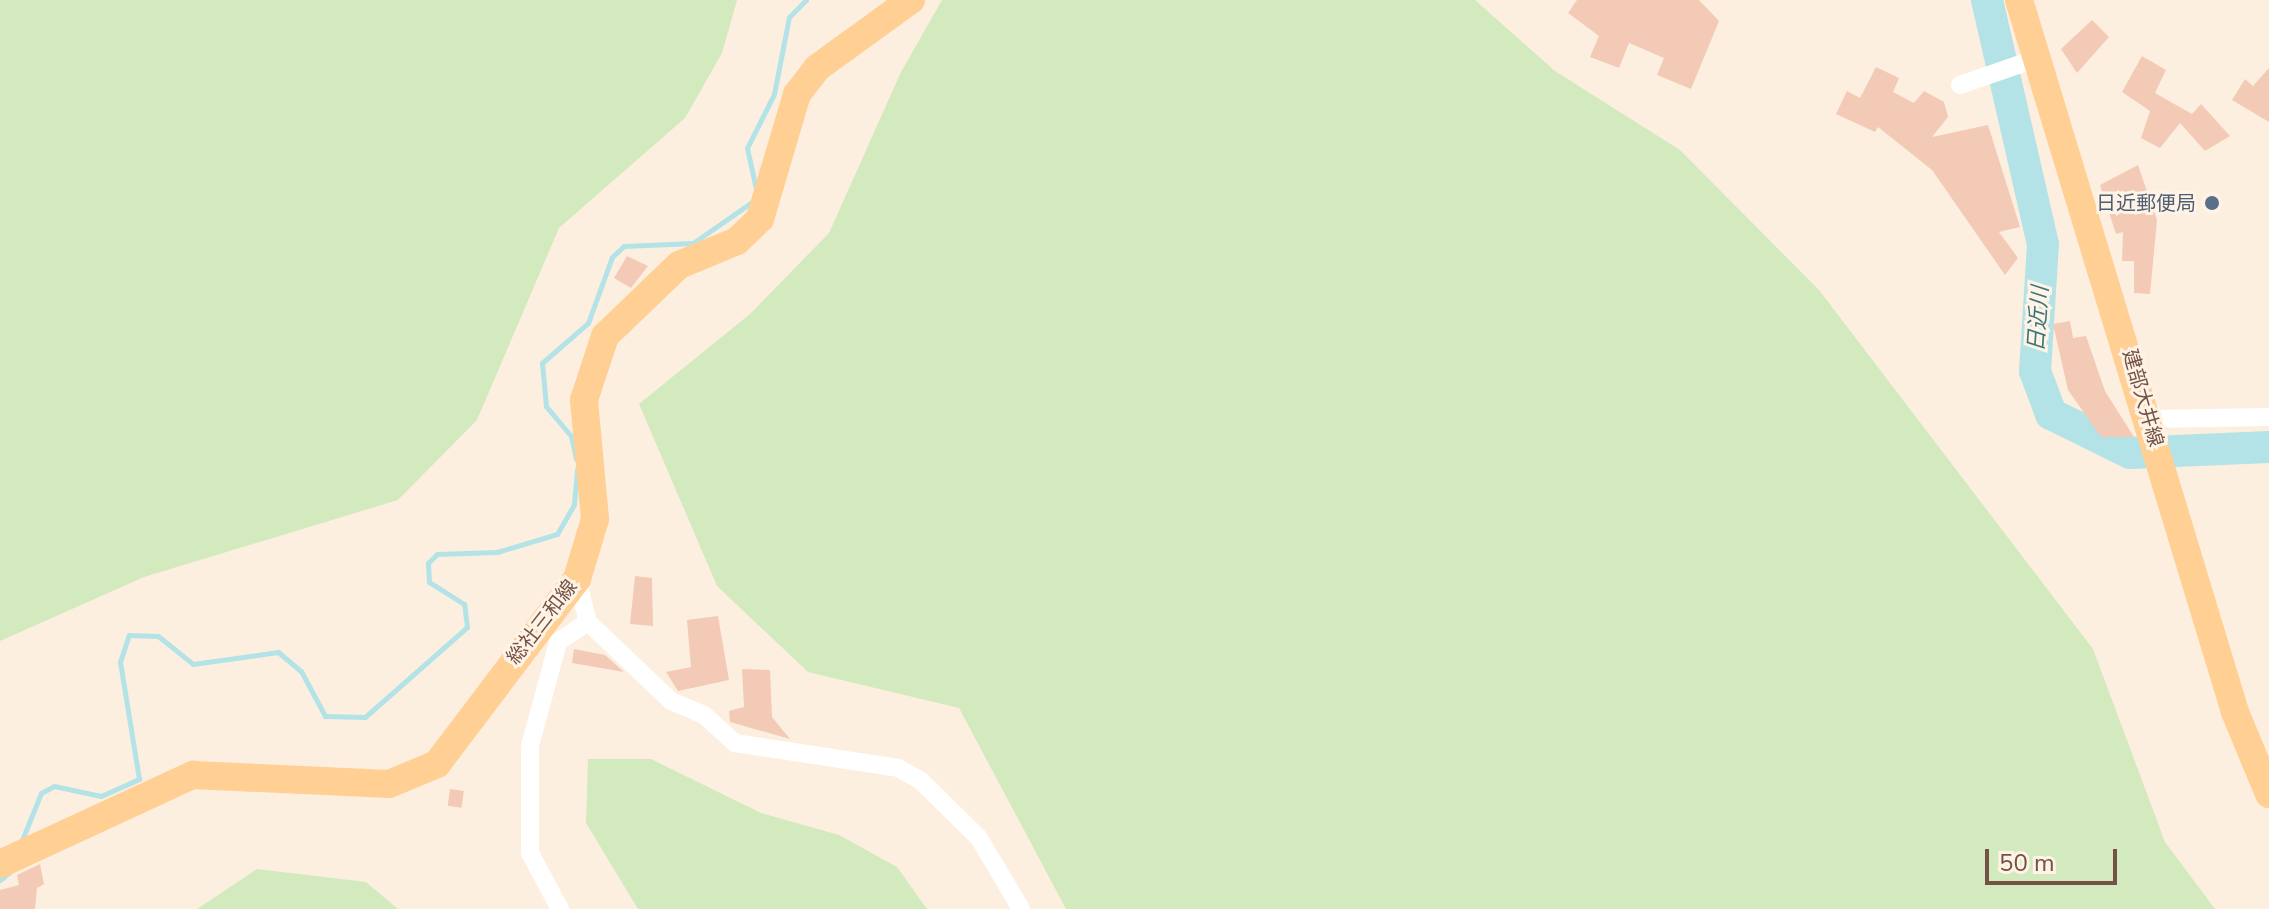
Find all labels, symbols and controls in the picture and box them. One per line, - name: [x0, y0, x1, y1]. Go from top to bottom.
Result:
- place label: 日近郵便局: [2096, 191, 2196, 215]
- marker: 日近郵便局: [2203, 194, 2221, 212]
- water label: 日近川: [2024, 285, 2054, 353]
- street label: 建部大井線: [2118, 347, 2168, 449]
- street label: 総社三和線: [502, 575, 582, 669]
- scale bar: [1989, 833, 2121, 883]
- text: 50 m: [1999, 847, 2055, 879]

